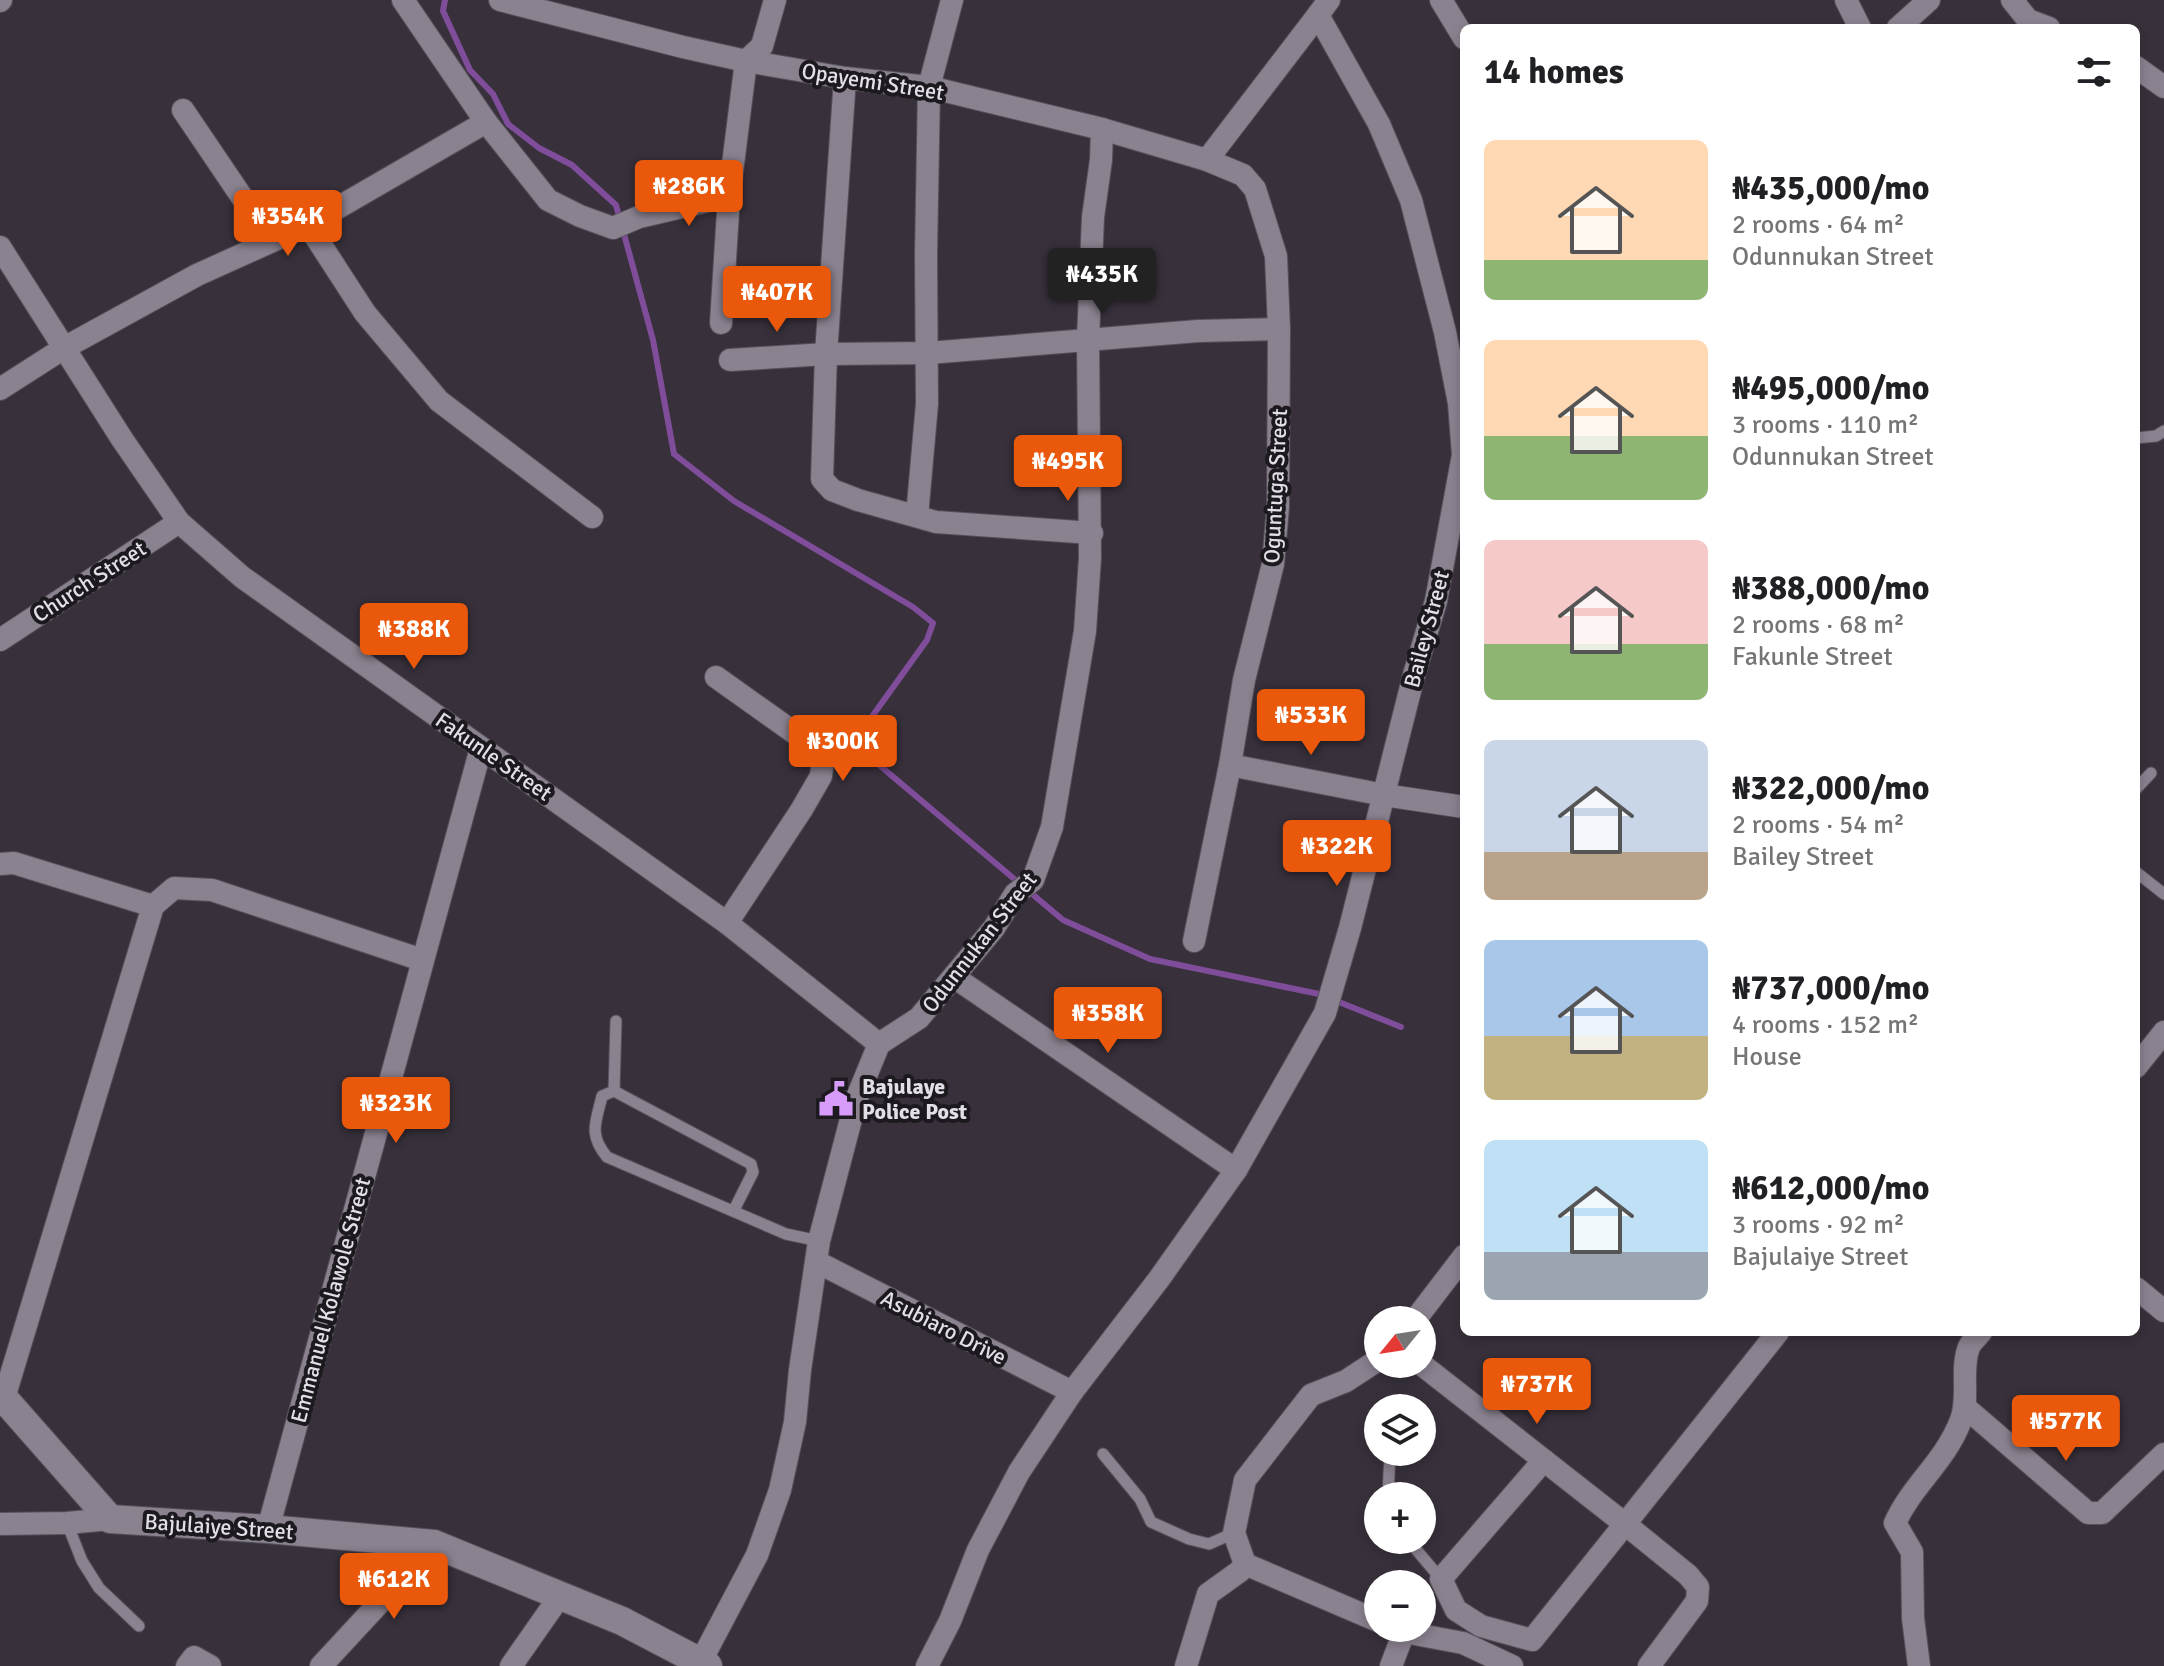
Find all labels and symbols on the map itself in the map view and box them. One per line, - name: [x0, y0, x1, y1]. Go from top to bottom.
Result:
- street label: Opayemi Street: [800, 57, 946, 106]
- pin: ₦286K: [633, 160, 745, 228]
- pin: ₦354K: [232, 190, 344, 258]
- pin: ₦435K: [1046, 248, 1158, 316]
- pin: ₦407K: [721, 266, 833, 334]
- street label: Oguntuga Street: [1258, 408, 1293, 564]
- pin: ₦495K: [1012, 435, 1124, 503]
- street label: Church Street: [28, 535, 151, 628]
- street label: Bailey Street: [1398, 567, 1455, 691]
- pin: ₦388K: [358, 603, 470, 671]
- pin: ₦533K: [1255, 689, 1367, 757]
- street label: Fakunle Street: [430, 706, 557, 807]
- pin: ₦300K: [787, 715, 899, 783]
- pin: ₦322K: [1281, 820, 1393, 888]
- street label: Odunnukan Street: [916, 867, 1043, 1018]
- pin: ₦358K: [1052, 987, 1164, 1055]
- place label: Bajulaye Police Post: [862, 1073, 967, 1125]
- pin: ₦323K: [340, 1077, 452, 1145]
- public building icon: Bajulaye Police Post: [817, 1080, 855, 1118]
- street label: Emmanuel Kolawole Street: [285, 1174, 376, 1426]
- street label: Asubiaro Drive: [877, 1284, 1011, 1371]
- north arrow: [1364, 1306, 1436, 1378]
- pin: ₦737K: [1481, 1358, 1593, 1426]
- pin: ₦577K: [2010, 1395, 2122, 1463]
- street label: Bajulaiye Street: [144, 1508, 295, 1545]
- pin: ₦612K: [338, 1553, 450, 1621]

